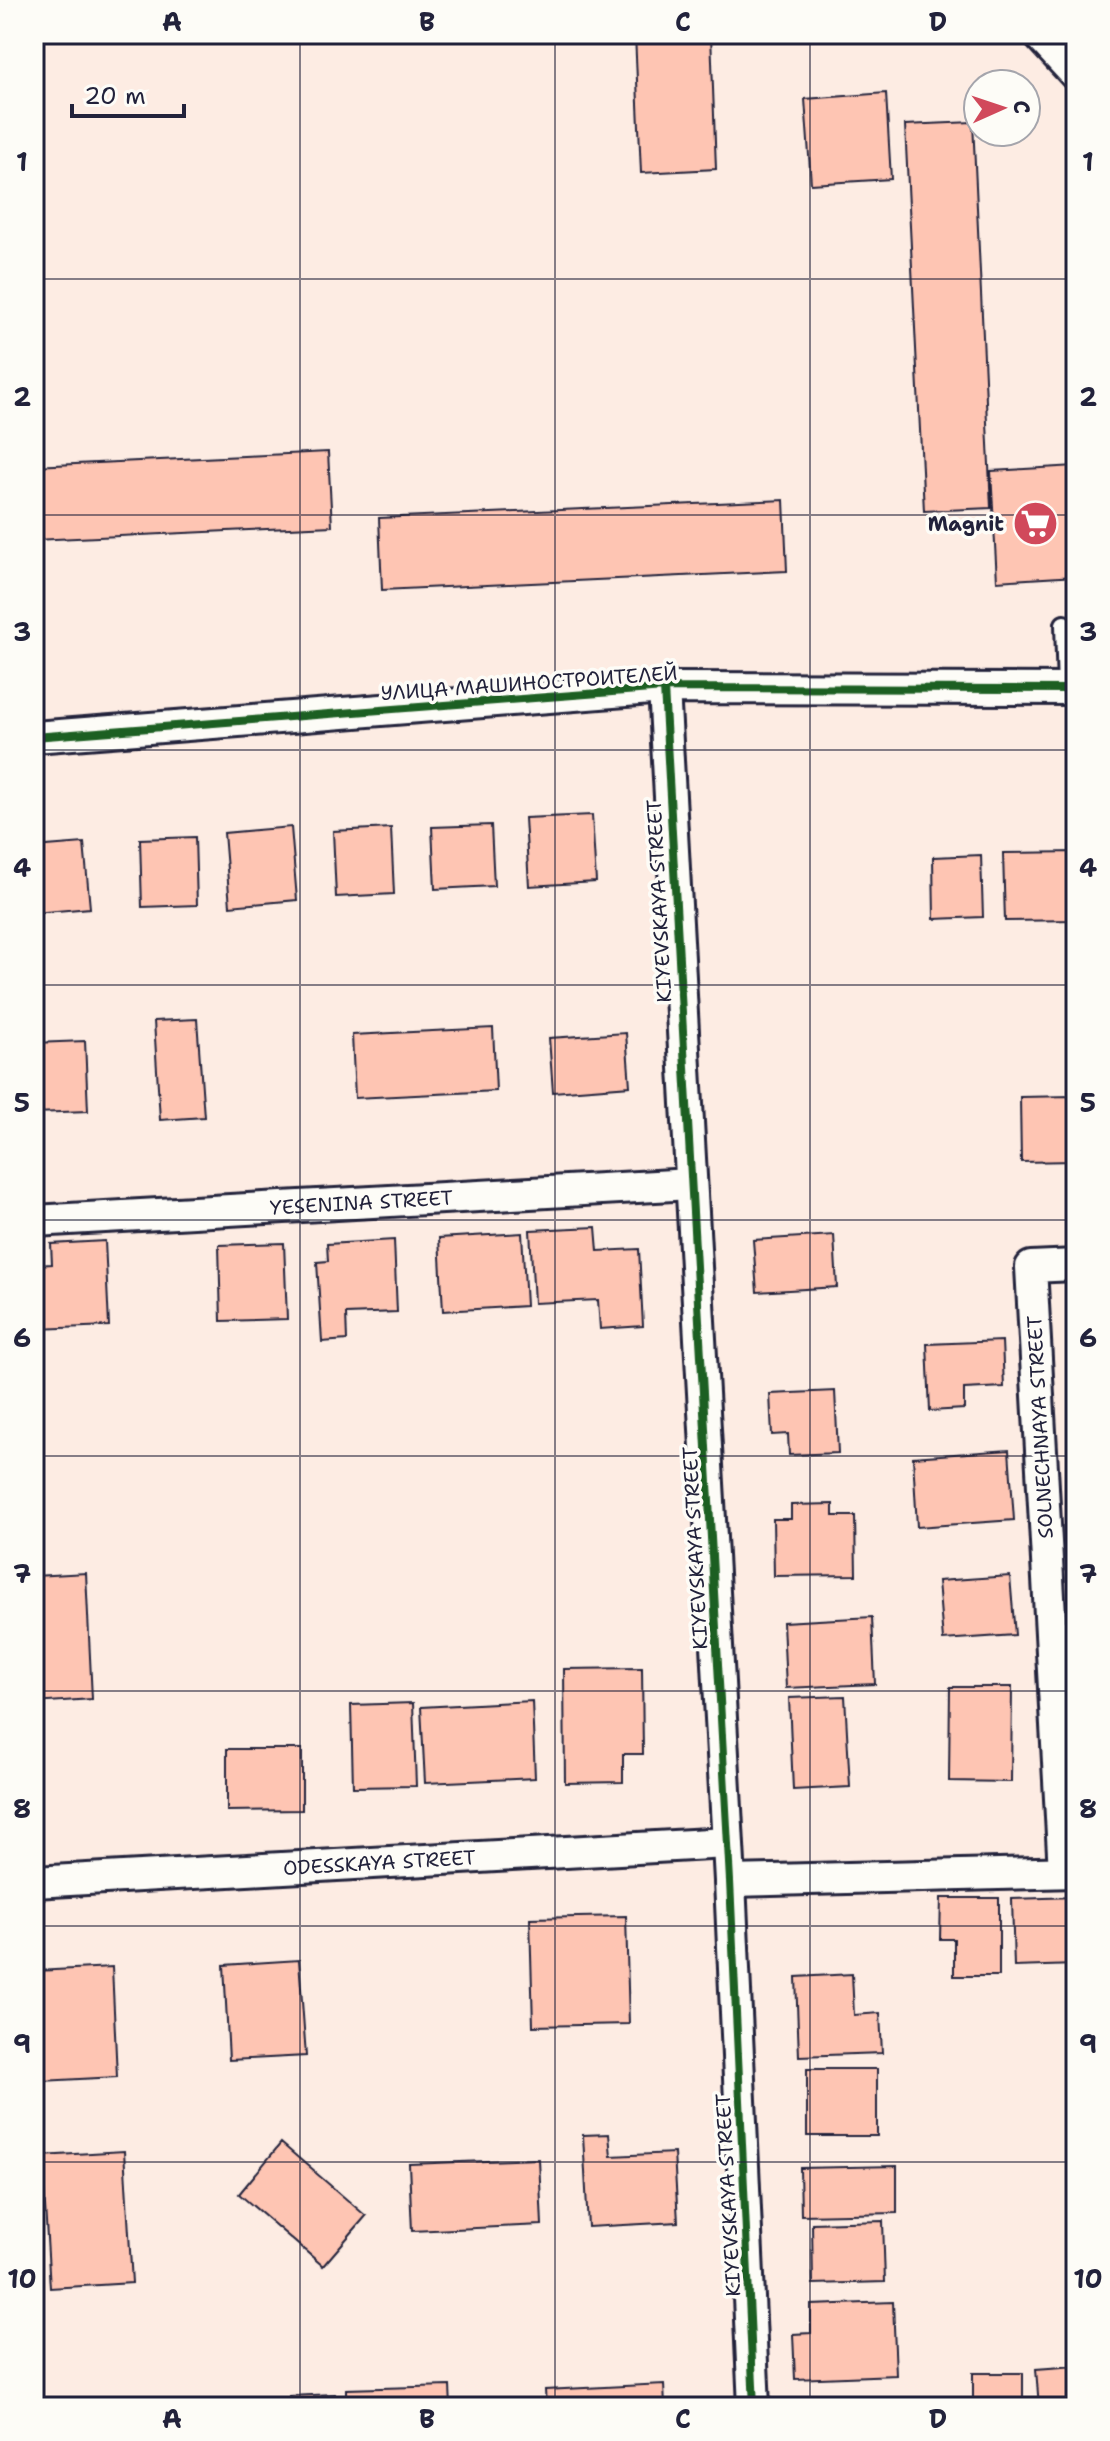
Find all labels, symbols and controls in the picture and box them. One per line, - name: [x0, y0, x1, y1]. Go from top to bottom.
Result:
- text: A: [162, 4, 182, 39]
- text: B: [419, 4, 435, 39]
- text: C: [675, 4, 691, 39]
- text: D: [929, 4, 947, 39]
- scale bar: [72, 68, 184, 118]
- north arrow: [962, 68, 1042, 148]
- text: 20 m: [84, 80, 146, 112]
- text: С: [1007, 99, 1036, 114]
- text: 1: [16, 144, 28, 179]
- text: 1: [1082, 144, 1094, 179]
- text: 2: [13, 379, 31, 414]
- text: 2: [1079, 379, 1097, 414]
- supermarket icon: Magnit: [1011, 500, 1059, 548]
- place label: Magnit: [928, 511, 1004, 537]
- text: 3: [13, 614, 31, 649]
- text: 3: [1079, 614, 1097, 649]
- street label: УЛИЦА МАШИНОСТРОИТЕЛЕЙ: [380, 660, 678, 706]
- street label: KIYEVSKAYA STREET: [641, 799, 677, 1003]
- text: 4: [13, 850, 31, 885]
- text: 4: [1079, 850, 1097, 885]
- text: 5: [14, 1085, 30, 1120]
- text: 5: [1080, 1085, 1096, 1120]
- street label: YESENINA STREET: [269, 1184, 454, 1221]
- street label: SOLNECHNAYA STREET: [1021, 1315, 1059, 1539]
- text: 6: [13, 1320, 31, 1355]
- text: 6: [1079, 1320, 1097, 1355]
- street label: KIYEVSKAYA STREET: [677, 1446, 713, 1650]
- text: 7: [13, 1556, 31, 1591]
- text: 7: [1079, 1556, 1097, 1591]
- text: 8: [13, 1791, 31, 1826]
- text: 8: [1079, 1791, 1097, 1826]
- street label: ODESSKAYA STREET: [282, 1844, 477, 1881]
- text: 9: [13, 2026, 31, 2061]
- text: 9: [1079, 2026, 1097, 2061]
- street label: KIYEVSKAYA STREET: [710, 2093, 746, 2297]
- text: 10: [7, 2261, 37, 2296]
- text: 10: [1073, 2261, 1103, 2296]
- text: A: [162, 2401, 182, 2436]
- text: B: [419, 2401, 435, 2436]
- text: C: [675, 2401, 691, 2436]
- text: D: [929, 2401, 947, 2436]

